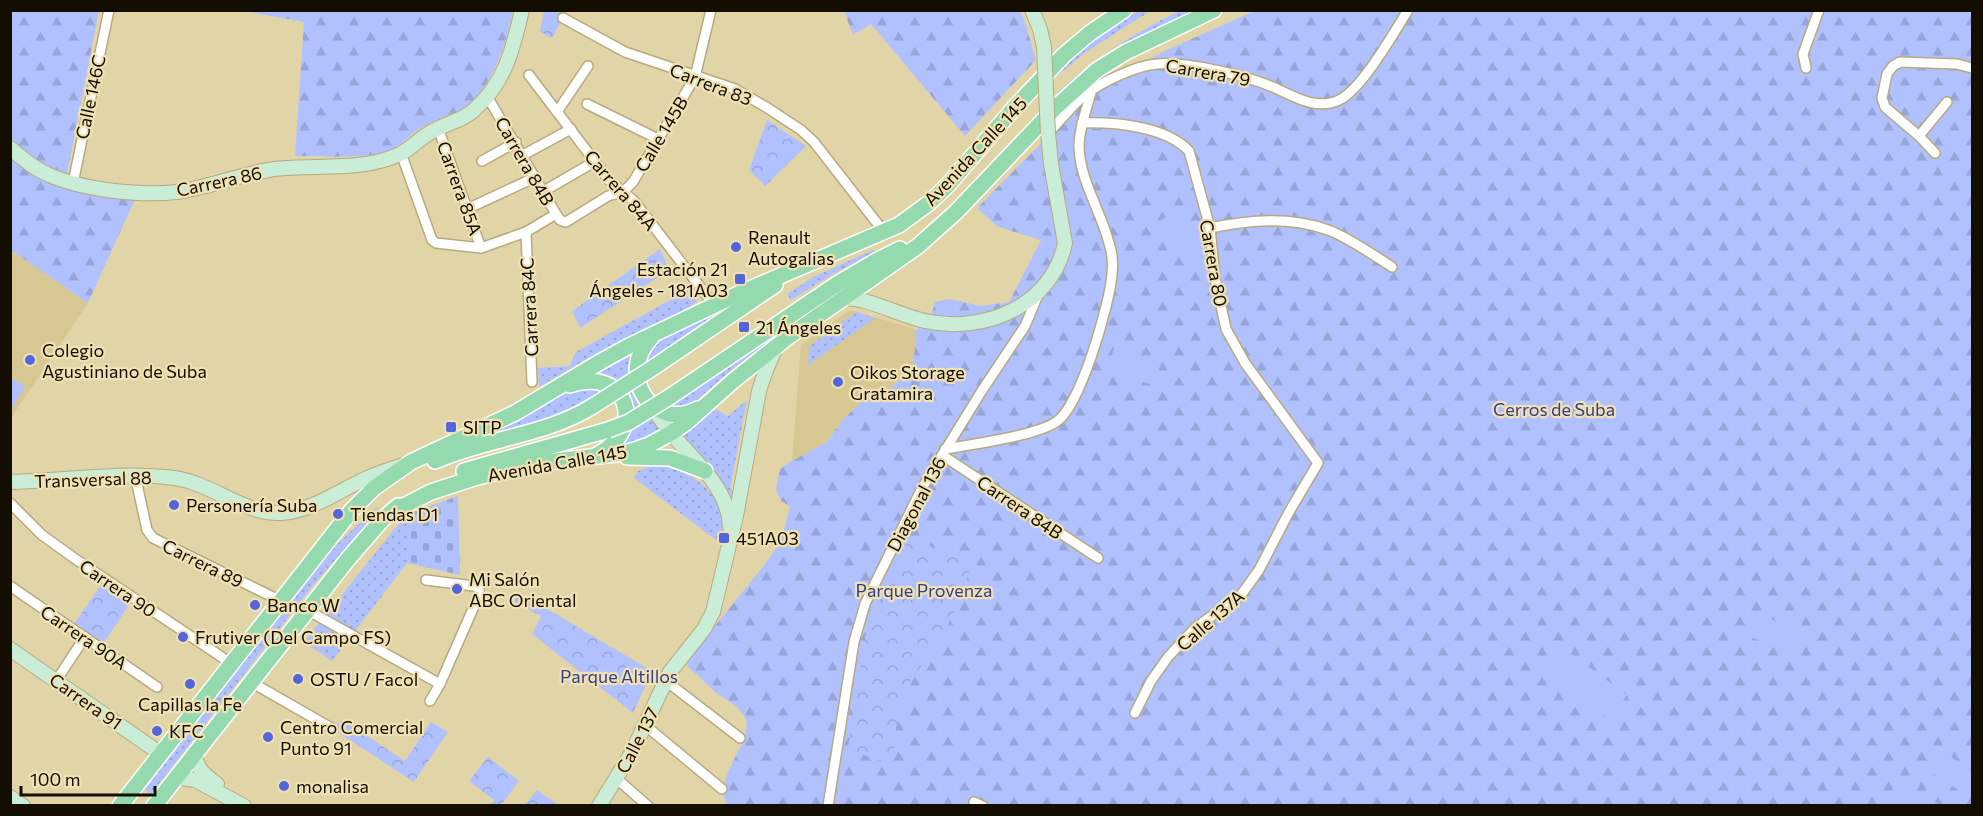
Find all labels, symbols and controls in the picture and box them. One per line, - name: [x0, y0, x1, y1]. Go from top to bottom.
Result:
- street label: Calle 146C: [70, 53, 110, 141]
- street label: Carrera 79: [1164, 54, 1252, 90]
- street label: Carrera 83: [667, 58, 755, 110]
- street label: Calle 145B: [630, 92, 692, 176]
- street label: Avenida Calle 145: [919, 92, 1031, 210]
- street label: Carrera 84B: [491, 113, 559, 209]
- street label: Carrera 85A: [433, 138, 487, 238]
- street label: Carrera 84A: [580, 145, 662, 235]
- street label: Carrera 86: [174, 161, 264, 201]
- street label: Carrera 80: [1196, 218, 1232, 308]
- place label: Renault Autogalias: [748, 226, 834, 269]
- marker: Renault Autogalias: [729, 240, 743, 254]
- street label: Carrera 84C: [515, 257, 543, 357]
- place label: Estación 21 Ángeles - 181A03: [589, 258, 728, 301]
- marker: Estación 21 Ángeles - 181A03: [733, 272, 747, 286]
- place label: 21 Ángeles: [756, 316, 841, 338]
- marker: 21 Ángeles: [737, 320, 751, 334]
- place label: Colegio Agustiniano de Suba: [42, 339, 207, 382]
- marker: Colegio Agustiniano de Suba: [23, 353, 37, 367]
- place label: Oikos Storage Gratamira: [850, 361, 965, 404]
- marker: Oikos Storage Gratamira: [831, 375, 845, 389]
- park label: Cerros de Suba: [1493, 398, 1615, 420]
- place label: SITP: [463, 416, 501, 438]
- marker: SITP: [444, 420, 458, 434]
- street label: Avenida Calle 145: [486, 440, 628, 486]
- street label: Diagonal 136: [882, 453, 950, 555]
- street label: Transversal 88: [34, 466, 152, 492]
- street label: Carrera 84B: [973, 470, 1067, 544]
- place label: Personería Suba: [186, 494, 317, 516]
- marker: Personería Suba: [167, 498, 181, 512]
- place label: Tiendas D1: [350, 503, 438, 525]
- marker: Tiendas D1: [331, 507, 345, 521]
- place label: 451A03: [736, 527, 799, 549]
- marker: 451A03: [717, 531, 731, 545]
- street label: Carrera 89: [159, 534, 247, 592]
- street label: Carrera 90: [75, 554, 161, 622]
- place label: Mi Salón ABC Oriental: [469, 568, 577, 611]
- park label: Parque Provenza: [856, 579, 992, 601]
- marker: Mi Salón ABC Oriental: [450, 582, 464, 596]
- street label: Calle 137A: [1172, 585, 1248, 655]
- place label: Banco W: [267, 594, 340, 616]
- marker: Banco W: [248, 598, 262, 612]
- street label: Carrera 90A: [36, 600, 132, 674]
- place label: Frutiver (Del Campo FS): [195, 626, 391, 648]
- marker: Frutiver (Del Campo FS): [176, 630, 190, 644]
- park label: Parque Altillos: [560, 665, 678, 687]
- street label: Carrera 91: [45, 668, 127, 734]
- place label: OSTU / Facol: [310, 668, 418, 690]
- marker: OSTU / Facol: [291, 672, 305, 686]
- marker: Capillas la Fe: [183, 677, 197, 691]
- place label: Capillas la Fe: [138, 693, 242, 715]
- street label: Calle 137: [611, 703, 663, 777]
- place label: Centro Comercial Punto 91: [280, 716, 423, 759]
- place label: KFC: [169, 720, 204, 742]
- marker: KFC: [150, 724, 164, 738]
- marker: Centro Comercial Punto 91: [261, 730, 275, 744]
- scale bar: [21, 759, 154, 797]
- text: 100 m: [30, 768, 80, 790]
- place label: monalisa: [296, 775, 369, 797]
- marker: monalisa: [277, 779, 291, 793]

